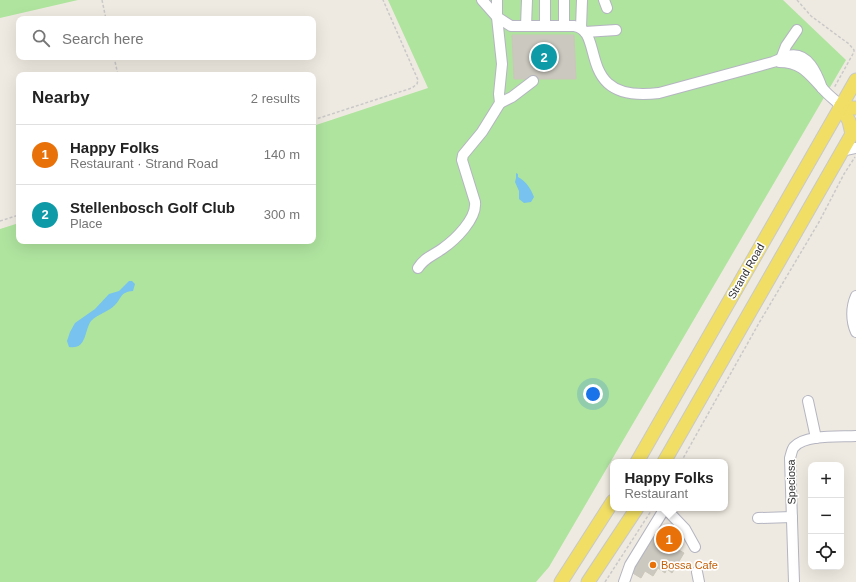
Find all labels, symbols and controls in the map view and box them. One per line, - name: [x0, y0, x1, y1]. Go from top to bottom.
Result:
- search box: [16, 16, 316, 60]
- icon: search: [30, 27, 52, 49]
- text: Search here: [62, 30, 144, 47]
- pin: 2: [531, 42, 557, 72]
- text: Nearby: [32, 88, 90, 107]
- text: 2 results: [251, 91, 300, 106]
- text: Happy Folks: [70, 139, 159, 156]
- text: 1: [41, 147, 49, 162]
- text: 140 m: [264, 147, 300, 162]
- text: Restaurant · Strand Road: [70, 156, 218, 171]
- text: Stellenbosch Golf Club: [70, 199, 235, 216]
- text: 2: [41, 207, 49, 222]
- text: 300 m: [264, 207, 300, 222]
- text: Place: [70, 216, 103, 231]
- street label: Strand Road: [725, 241, 767, 301]
- your location: [583, 384, 603, 404]
- street label: Speciosa: [785, 458, 797, 505]
- popup: [610, 459, 728, 511]
- map controls: [808, 462, 844, 570]
- button: +: [808, 462, 844, 498]
- text: Happy Folks: [624, 469, 714, 486]
- text: Restaurant: [624, 486, 688, 501]
- button: −: [808, 498, 844, 534]
- pin: 1: [656, 524, 682, 554]
- button: locate: [808, 534, 844, 570]
- place label: Bossa Cafe: [661, 559, 718, 571]
- marker: Bossa Cafe: [648, 560, 658, 570]

